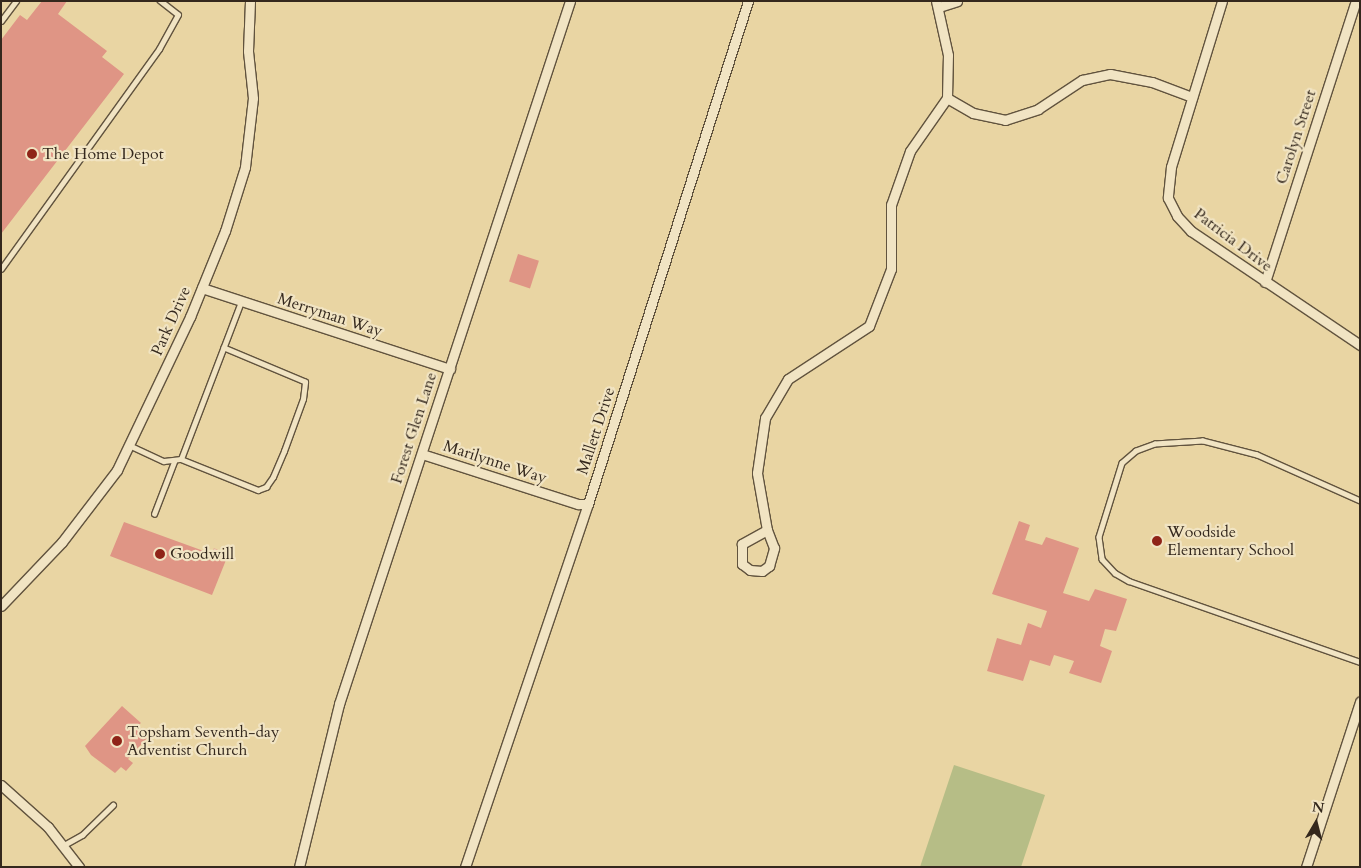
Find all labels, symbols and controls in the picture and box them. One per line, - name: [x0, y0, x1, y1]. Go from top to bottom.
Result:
- street label: Carolyn Street: [1272, 87, 1320, 187]
- place label: The Home Depot: [42, 144, 164, 164]
- marker: The Home Depot: [26, 148, 38, 160]
- street label: Patricia Drive: [1190, 204, 1276, 276]
- street label: Park Drive: [147, 283, 195, 359]
- street label: Merryman Way: [275, 289, 385, 341]
- street label: Forest Glen Lane: [387, 370, 441, 486]
- street label: Mallett Drive: [573, 385, 619, 477]
- street label: Marilynne Way: [441, 436, 549, 488]
- place label: Woodside Elementary School: [1167, 522, 1294, 560]
- marker: Woodside Elementary School: [1151, 535, 1163, 547]
- place label: Goodwill: [170, 544, 234, 564]
- marker: Goodwill: [154, 548, 166, 560]
- place label: Topsham Seventh-day Adventist Church: [127, 722, 279, 760]
- marker: Topsham Seventh-day Adventist Church: [111, 735, 123, 747]
- text: N: [1311, 797, 1325, 818]
- north arrow: [1291, 798, 1341, 848]

